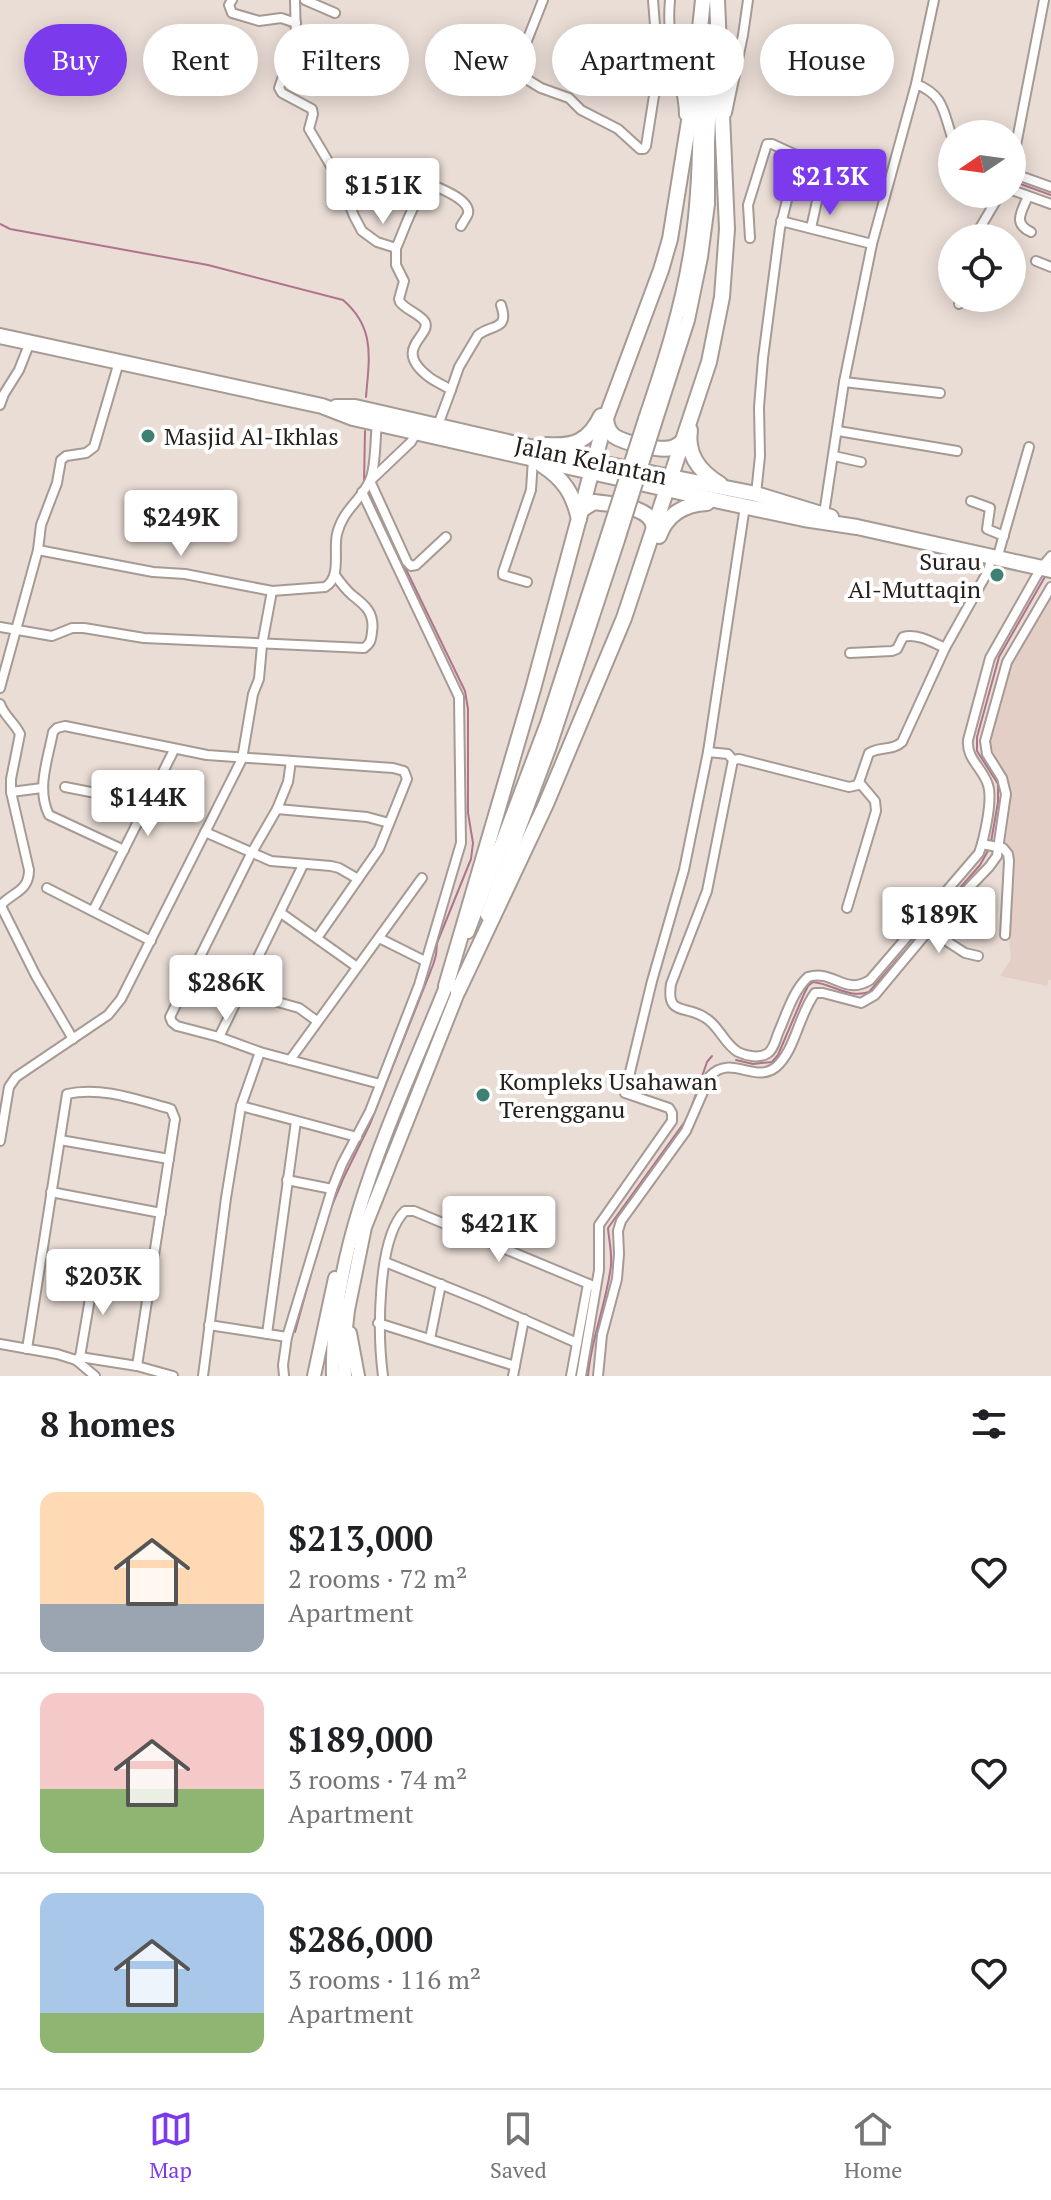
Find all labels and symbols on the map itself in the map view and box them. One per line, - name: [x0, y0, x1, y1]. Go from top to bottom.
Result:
- north arrow: [938, 120, 1026, 208]
- pin: $213K: [774, 149, 886, 217]
- pin: $151K: [327, 158, 439, 226]
- place label: Masjid Al-Ikhlas: [164, 420, 339, 452]
- marker: Masjid Al-Ikhlas: [139, 427, 157, 445]
- street label: Jalan Kelantan: [512, 428, 670, 492]
- pin: $249K: [125, 490, 237, 558]
- place label: Surau Al-Muttaqin: [848, 545, 981, 605]
- marker: Surau Al-Muttaqin: [988, 566, 1006, 584]
- pin: $144K: [92, 770, 204, 838]
- pin: $189K: [883, 887, 995, 955]
- pin: $286K: [170, 955, 282, 1023]
- place label: Kompleks Usahawan Terengganu: [499, 1065, 718, 1125]
- marker: Kompleks Usahawan Terengganu: [474, 1086, 492, 1104]
- pin: $421K: [443, 1196, 555, 1264]
- pin: $203K: [47, 1249, 159, 1317]

